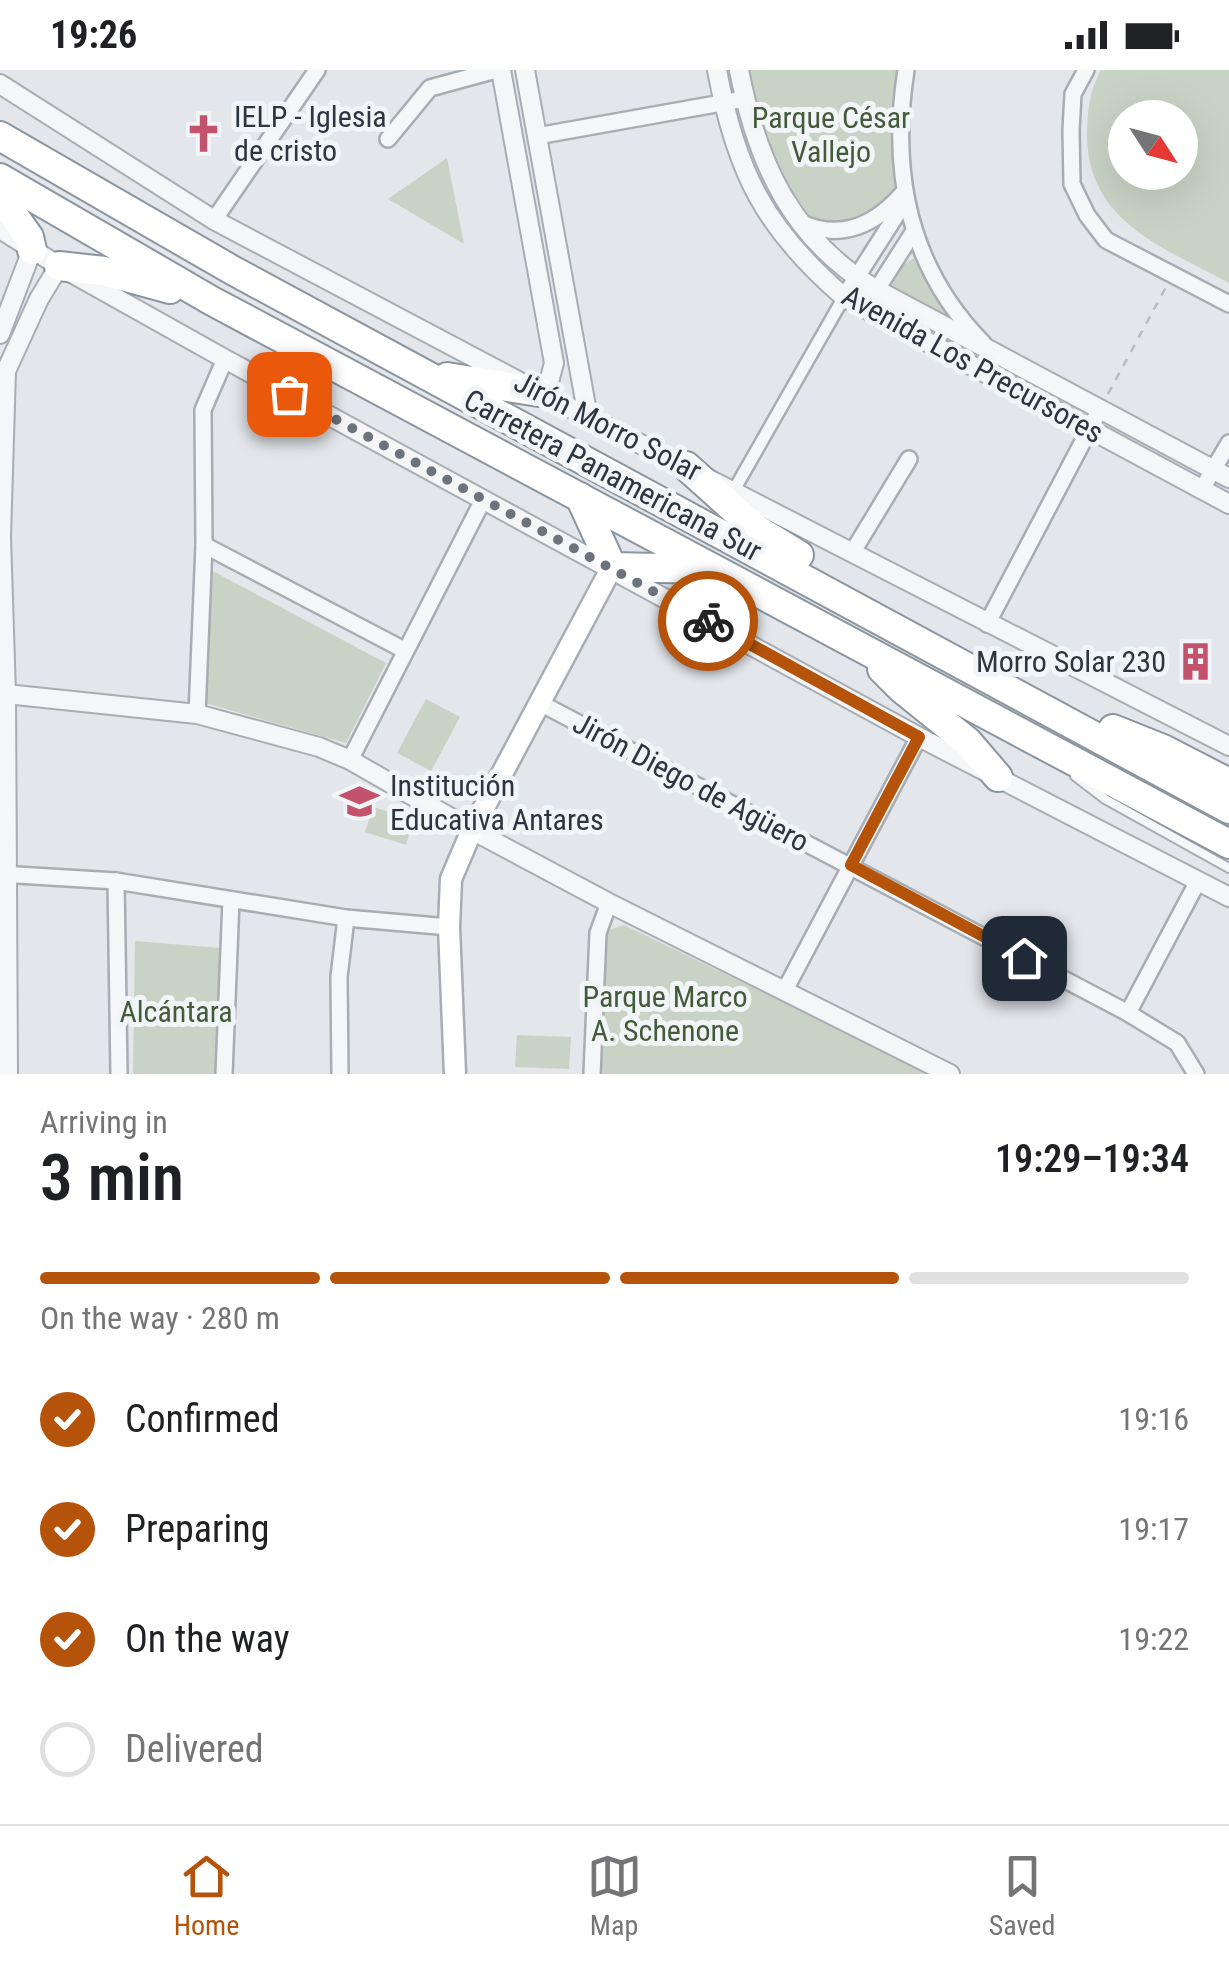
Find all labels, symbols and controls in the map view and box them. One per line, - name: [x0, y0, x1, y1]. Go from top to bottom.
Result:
- text: 19:26: [50, 13, 137, 57]
- place label: IELP - Iglesia de cristo: [234, 99, 387, 168]
- park label: Parque César Vallejo: [752, 100, 910, 169]
- north arrow: [1108, 100, 1198, 190]
- map controls: [1108, 100, 1198, 190]
- church icon: IELP - Iglesia de cristo: [183, 112, 225, 154]
- street label: Avenida Los Precursores: [836, 278, 1110, 450]
- pin: [247, 352, 332, 437]
- street label: Jirón Morro Solar: [509, 364, 707, 488]
- icon: bag: [262, 367, 317, 422]
- street label: Carretera Panamericana Sur: [458, 382, 768, 568]
- courier: [658, 571, 758, 671]
- icon: bike: [681, 594, 736, 649]
- building icon: Morro Solar 230: [1175, 640, 1217, 682]
- place label: Morro Solar 230: [976, 644, 1166, 679]
- street label: Jirón Diego de Agüero: [567, 705, 815, 859]
- place label: Institución Educativa Antares: [390, 768, 604, 837]
- school or university icon: Institución Educativa Antares: [339, 781, 381, 823]
- pin: [982, 916, 1067, 1001]
- icon: home: [997, 931, 1052, 986]
- park label: Parque Marco A. Schenone: [583, 979, 747, 1048]
- park label: Alcántara: [119, 994, 233, 1029]
- text: Arriving in: [40, 1103, 168, 1141]
- text: 19:29–19:34: [995, 1137, 1189, 1181]
- text: 3 min: [40, 1140, 184, 1216]
- text: On the way · 280 m: [40, 1299, 280, 1337]
- icon: check: [40, 1392, 95, 1447]
- text: Confirmed: [125, 1397, 280, 1441]
- text: 19:16: [1118, 1400, 1189, 1438]
- icon: check: [40, 1502, 95, 1557]
- text: Preparing: [125, 1507, 270, 1551]
- text: 19:17: [1118, 1510, 1189, 1548]
- icon: check: [40, 1612, 95, 1667]
- text: On the way: [125, 1617, 290, 1661]
- text: 19:22: [1118, 1620, 1189, 1658]
- text: Delivered: [125, 1727, 264, 1771]
- tab: Home: [174, 1849, 239, 1942]
- tab: Map: [587, 1849, 642, 1942]
- tab: Saved: [989, 1849, 1055, 1942]

